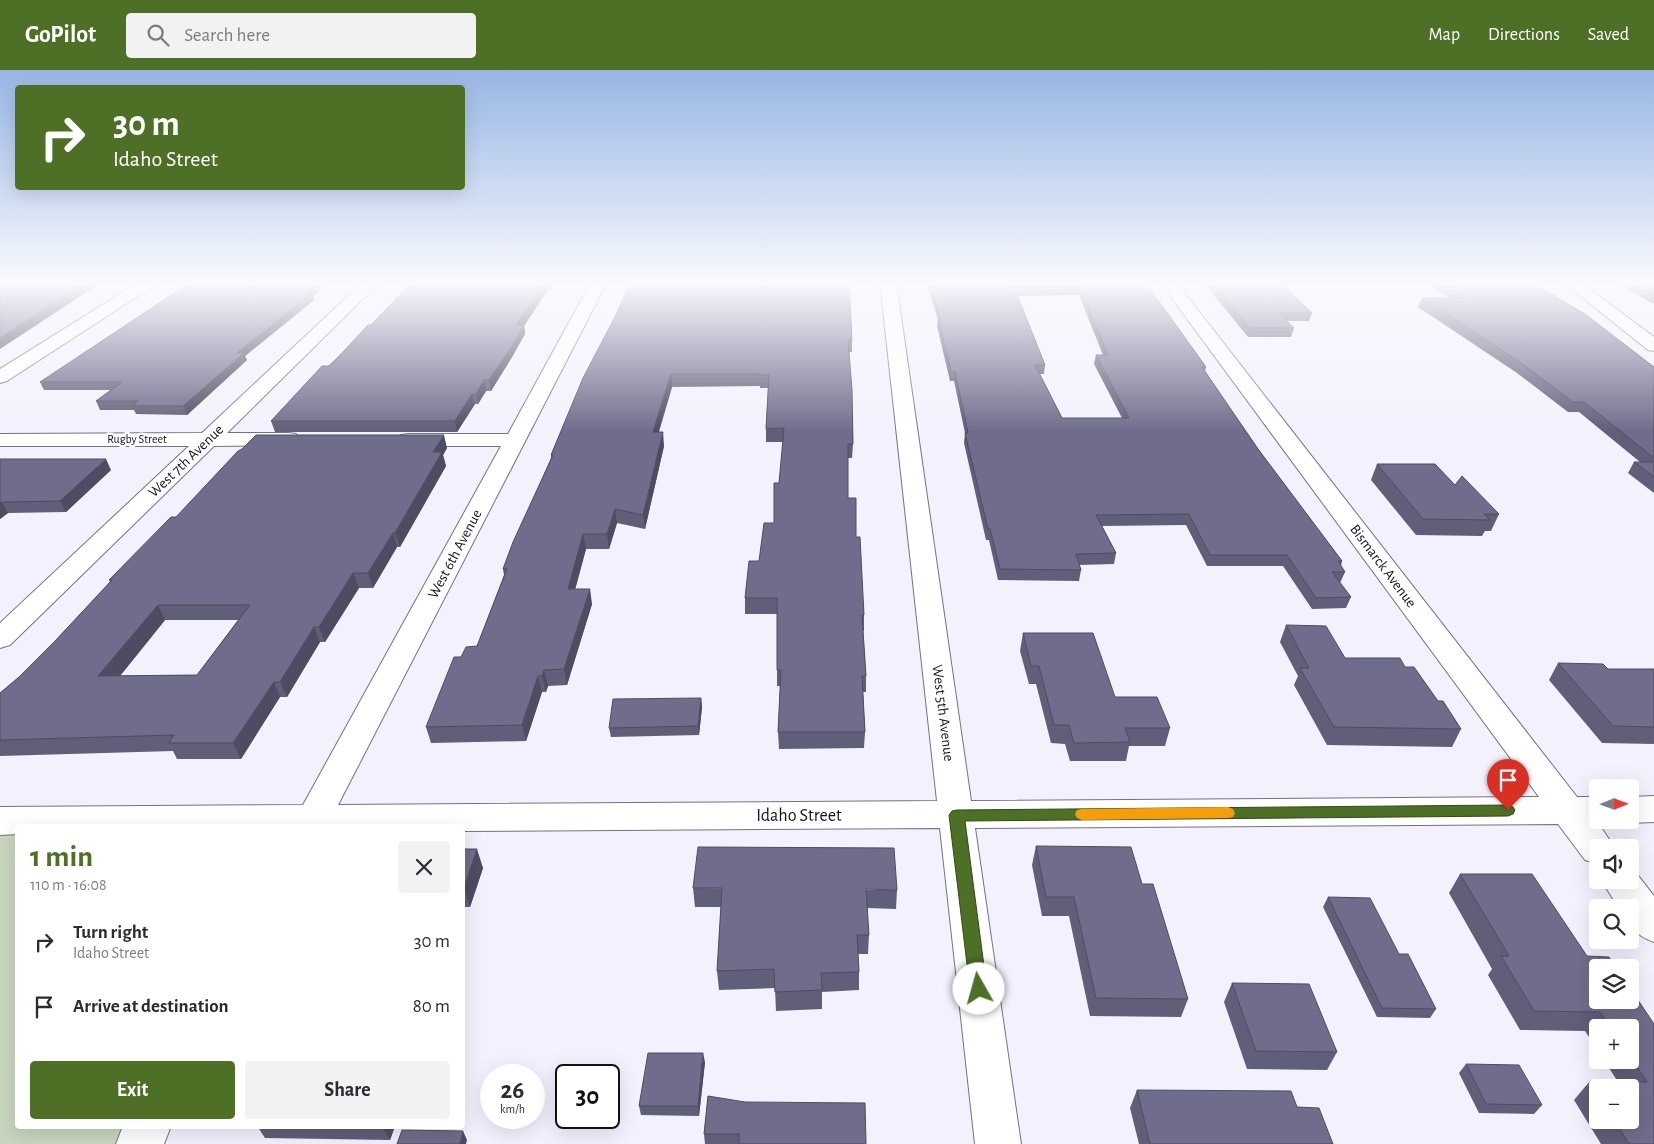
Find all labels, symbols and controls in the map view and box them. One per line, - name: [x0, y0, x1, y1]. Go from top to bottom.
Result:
- search box: [126, 13, 476, 58]
- icon: search: [144, 21, 172, 49]
- text: GoPilot: [25, 23, 96, 47]
- text: Search here: [184, 26, 270, 45]
- text: Map: [1429, 26, 1460, 44]
- text: Directions: [1488, 26, 1560, 44]
- text: Saved: [1588, 26, 1629, 44]
- icon: right: [30, 105, 95, 170]
- text: 30 m: [113, 107, 180, 142]
- text: Idaho Street: [113, 148, 218, 170]
- street label: West 7th Avenue: [146, 422, 226, 500]
- street label: Rugby Street: [107, 433, 167, 446]
- street label: West 6th Avenue: [425, 507, 485, 601]
- street label: Bismarck Avenue: [1347, 522, 1419, 610]
- street label: West 5th Avenue: [930, 664, 956, 762]
- pin: [1487, 759, 1529, 810]
- icon: arrive: [1494, 766, 1522, 794]
- north arrow: [1589, 779, 1639, 829]
- map controls: [1589, 779, 1639, 1129]
- street label: Idaho Street: [756, 807, 842, 825]
- button: sound: [1589, 839, 1639, 889]
- button: close: [398, 841, 450, 893]
- text: 1 min: [30, 842, 93, 872]
- text: 110 m · 16:08: [30, 877, 107, 893]
- button: search: [1589, 899, 1639, 949]
- text: Turn right: [73, 923, 148, 942]
- icon: right: [30, 928, 58, 956]
- text: 30 m: [414, 932, 450, 951]
- text: Idaho Street: [73, 945, 149, 961]
- button: layers: [1589, 959, 1639, 1009]
- position arrow: [952, 962, 1004, 1014]
- icon: arrive: [30, 993, 58, 1021]
- text: Arrive at destination: [73, 997, 229, 1016]
- text: 80 m: [413, 997, 450, 1016]
- button: +: [1589, 1019, 1639, 1069]
- button: Exit: [30, 1061, 235, 1119]
- button: Share: [245, 1061, 450, 1119]
- speed limit sign: 30: [555, 1064, 620, 1129]
- text: 26: [501, 1078, 524, 1103]
- button: −: [1589, 1079, 1639, 1129]
- text: km/h: [500, 1103, 525, 1115]

